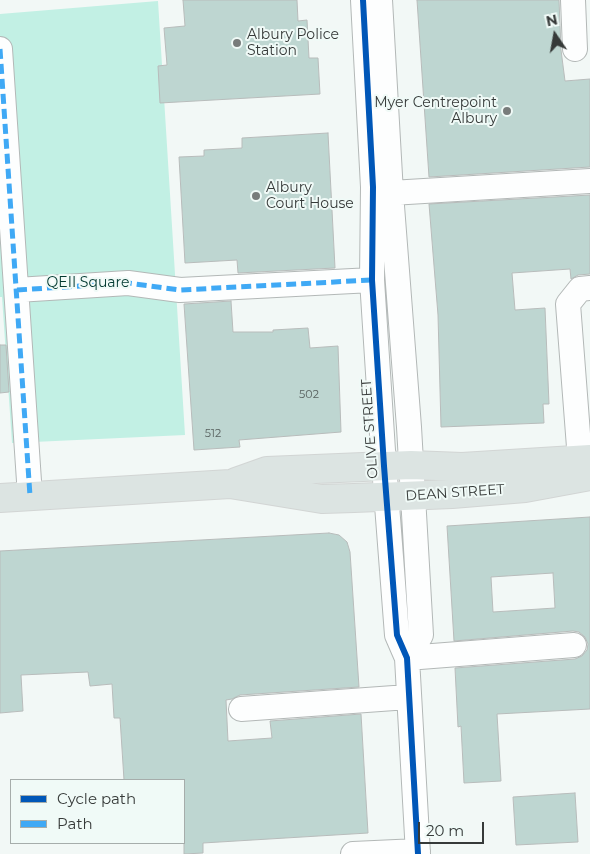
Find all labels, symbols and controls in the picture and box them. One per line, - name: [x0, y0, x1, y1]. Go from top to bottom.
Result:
- north arrow: [530, 10, 580, 60]
- text: N: [544, 10, 559, 30]
- place label: Albury Police Station: [247, 27, 339, 59]
- marker: Albury Police Station: [231, 37, 243, 49]
- place label: Myer Centrepoint Albury: [374, 95, 497, 128]
- marker: Myer Centrepoint Albury: [501, 105, 513, 117]
- place label: Albury Court House: [266, 180, 354, 212]
- marker: Albury Court House: [250, 190, 262, 202]
- park label: QEII Square: [47, 275, 129, 291]
- street label: OLIVE STREET: [358, 379, 382, 479]
- house number: 502: [299, 388, 319, 402]
- house number: 512: [205, 427, 221, 441]
- street label: DEAN STREET: [405, 481, 505, 505]
- legend: [10, 779, 185, 844]
- text: Cycle path: [57, 789, 136, 808]
- scale bar: [420, 812, 486, 844]
- text: Path: [57, 814, 93, 833]
- text: 20 m: [426, 821, 464, 840]

